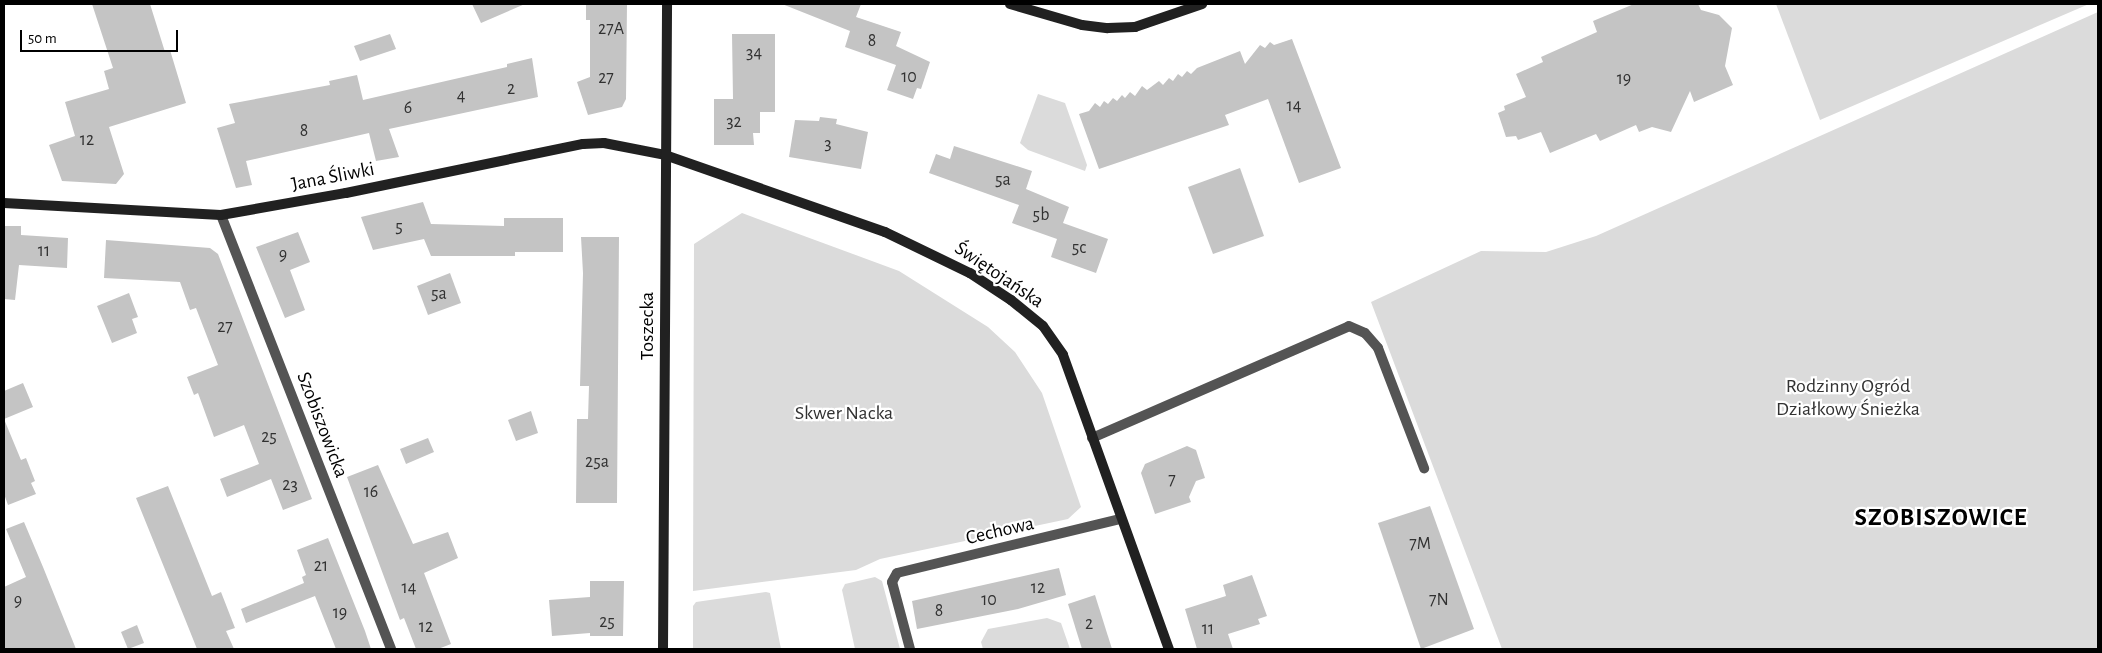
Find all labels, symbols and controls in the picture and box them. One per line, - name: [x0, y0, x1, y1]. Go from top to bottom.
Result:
- house number: 27A: [598, 18, 624, 40]
- scale bar: [22, 20, 180, 52]
- house number: 8: [868, 30, 876, 52]
- text: 50 m: [28, 31, 57, 46]
- house number: 34: [746, 42, 762, 64]
- house number: 10: [901, 66, 917, 88]
- house number: 27: [598, 67, 614, 89]
- house number: 19: [1617, 68, 1631, 90]
- house number: 2: [507, 78, 515, 100]
- house number: 4: [457, 85, 465, 107]
- house number: 14: [1287, 95, 1301, 117]
- house number: 6: [404, 97, 412, 119]
- house number: 32: [726, 111, 742, 133]
- house number: 8: [300, 120, 308, 142]
- house number: 12: [80, 129, 94, 151]
- house number: 3: [824, 133, 832, 155]
- street label: Jana Śliwki: [289, 157, 377, 197]
- house number: 5a: [995, 169, 1011, 191]
- house number: 5b: [1033, 204, 1049, 226]
- house number: 5: [395, 216, 403, 238]
- street label: Świętojańska: [950, 236, 1048, 314]
- house number: 5c: [1072, 237, 1086, 259]
- house number: 11: [38, 240, 50, 262]
- house number: 9: [279, 244, 287, 266]
- house number: 5a: [431, 283, 447, 305]
- street label: Toszecka: [635, 292, 659, 360]
- house number: 27: [217, 316, 233, 338]
- street label: Szobiszowicka: [291, 369, 353, 481]
- park label: Rodzinny Ogród Działkowy Śnieżka: [1776, 375, 1920, 422]
- park label: Skwer Nacka: [795, 401, 893, 425]
- house number: 25: [261, 426, 277, 448]
- house number: 25a: [585, 451, 609, 473]
- house number: 7: [1168, 469, 1176, 491]
- house number: 23: [282, 474, 298, 496]
- house number: 16: [364, 481, 378, 503]
- district label: SZOBISZOWICE: [1853, 503, 2029, 533]
- street label: Cechowa: [964, 512, 1036, 550]
- house number: 7M: [1409, 533, 1431, 555]
- house number: 21: [314, 555, 328, 577]
- house number: 14: [402, 577, 416, 599]
- house number: 12: [1031, 577, 1045, 599]
- house number: 10: [981, 589, 997, 611]
- house number: 7N: [1429, 589, 1449, 611]
- house number: 9: [14, 590, 22, 612]
- house number: 8: [935, 600, 943, 622]
- house number: 19: [333, 602, 347, 624]
- house number: 25: [599, 611, 615, 633]
- house number: 2: [1085, 613, 1093, 635]
- house number: 12: [419, 616, 433, 638]
- house number: 11: [1202, 618, 1214, 640]

